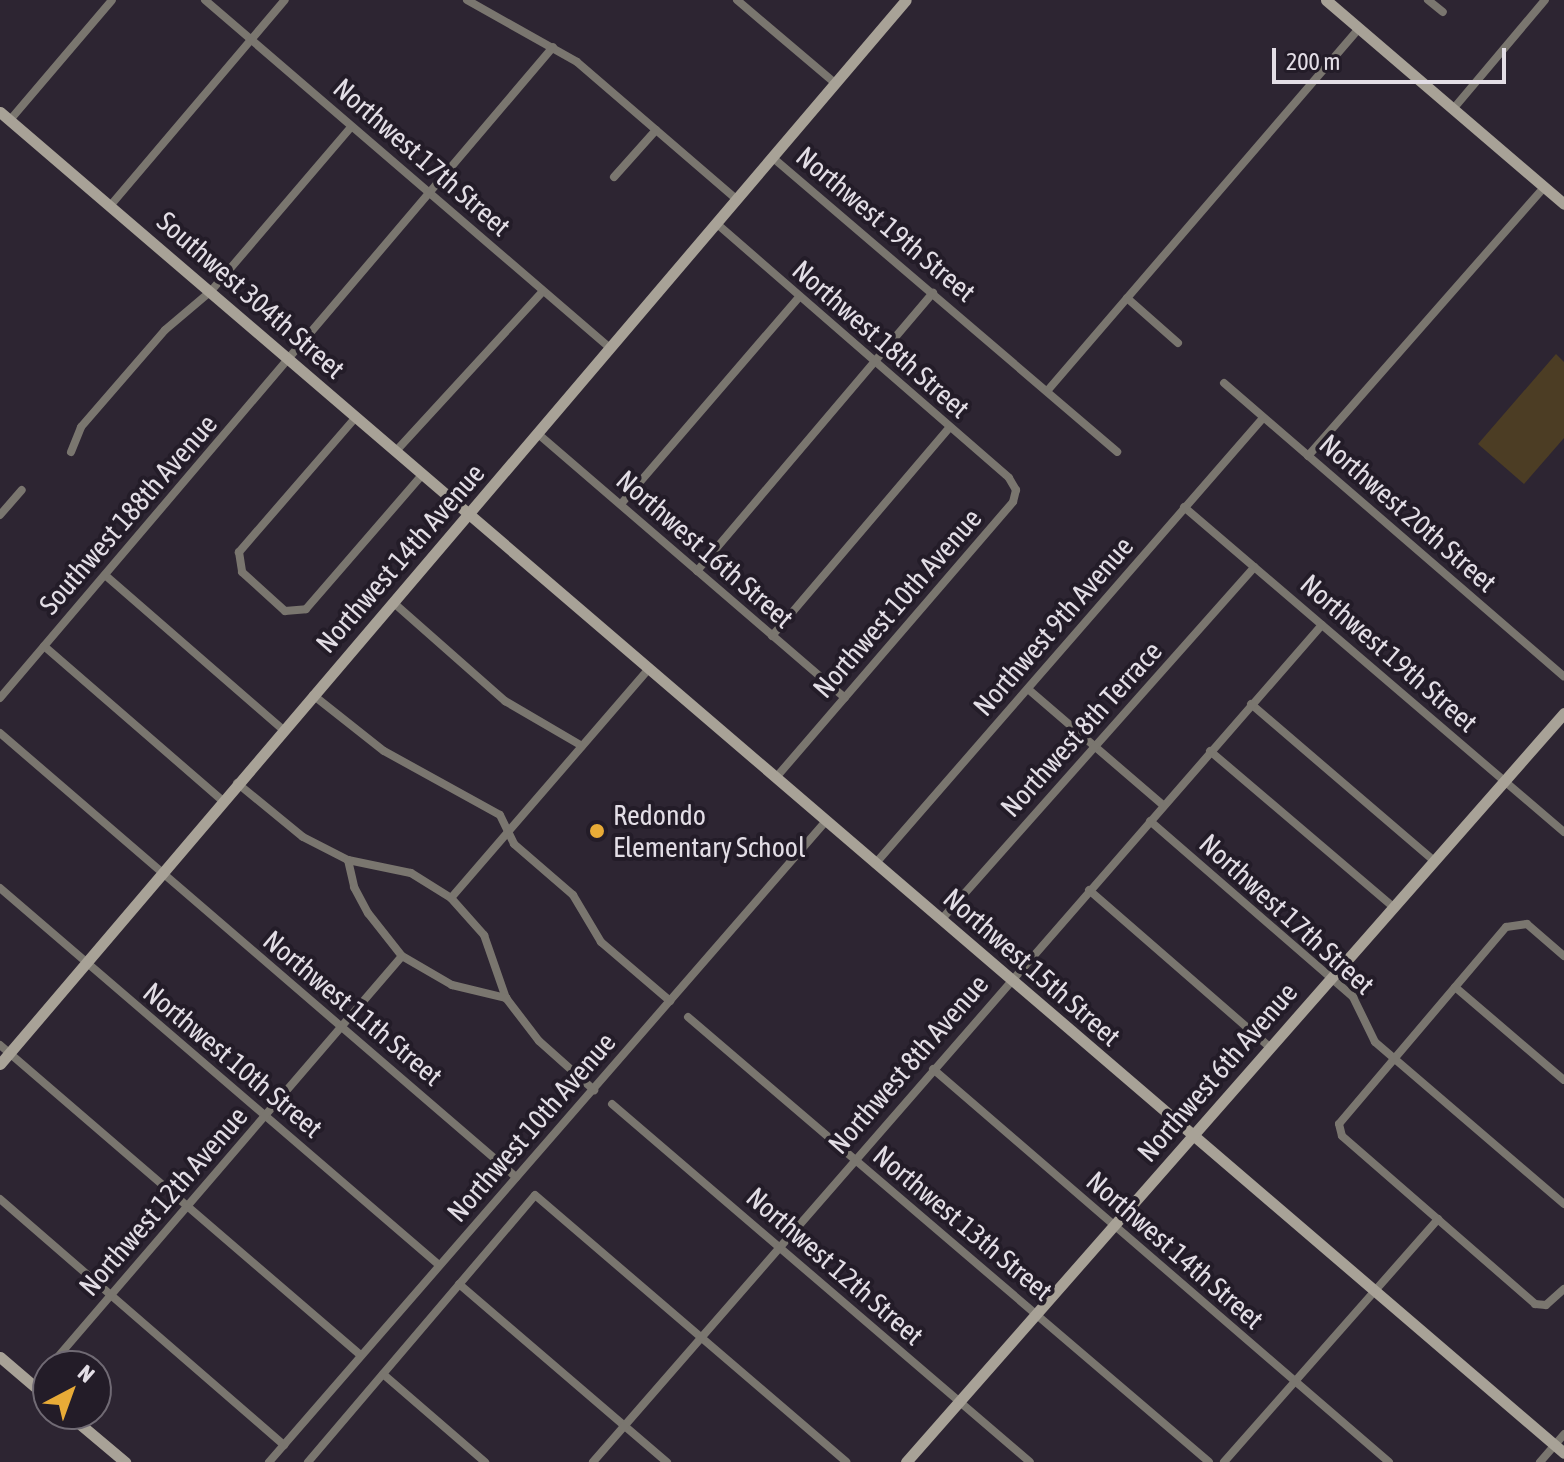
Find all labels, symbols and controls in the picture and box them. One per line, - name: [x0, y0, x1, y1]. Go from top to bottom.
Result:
- scale bar: [1276, 32, 1510, 82]
- text: 200 m: [1286, 48, 1340, 75]
- street label: Northwest 17th Street: [327, 71, 517, 243]
- street label: Northwest 19th Street: [790, 139, 982, 309]
- street label: Southwest 304th Street: [150, 204, 352, 386]
- street label: Northwest 18th Street: [786, 253, 976, 425]
- street label: Southwest 188th Avenue: [32, 407, 224, 621]
- street label: Northwest 20th Street: [1313, 427, 1503, 599]
- street label: Northwest 14th Avenue: [309, 457, 491, 659]
- street label: Northwest 16th Street: [610, 463, 800, 635]
- street label: Northwest 10th Avenue: [806, 502, 988, 704]
- street label: Northwest 9th Avenue: [966, 530, 1140, 722]
- street label: Northwest 19th Street: [1294, 567, 1484, 739]
- street label: Northwest 8th Terrace: [993, 634, 1169, 824]
- place label: Redondo Elementary School: [613, 798, 805, 864]
- marker: Redondo Elementary School: [588, 822, 606, 840]
- street label: Northwest 17th Street: [1193, 827, 1381, 1001]
- street label: Northwest 15th Street: [937, 881, 1127, 1053]
- street label: Northwest 11th Street: [257, 923, 449, 1093]
- street label: Northwest 8th Avenue: [821, 968, 995, 1160]
- street label: Northwest 10th Street: [137, 975, 329, 1145]
- street label: Northwest 6th Avenue: [1130, 976, 1304, 1168]
- street label: Northwest 10th Avenue: [440, 1026, 622, 1228]
- street label: Northwest 12th Avenue: [72, 1100, 254, 1302]
- street label: Northwest 13th Street: [867, 1138, 1059, 1308]
- street label: Northwest 14th Street: [1080, 1164, 1270, 1336]
- street label: Northwest 12th Street: [740, 1180, 930, 1352]
- north arrow: [32, 1350, 112, 1430]
- text: N: [73, 1359, 100, 1387]

